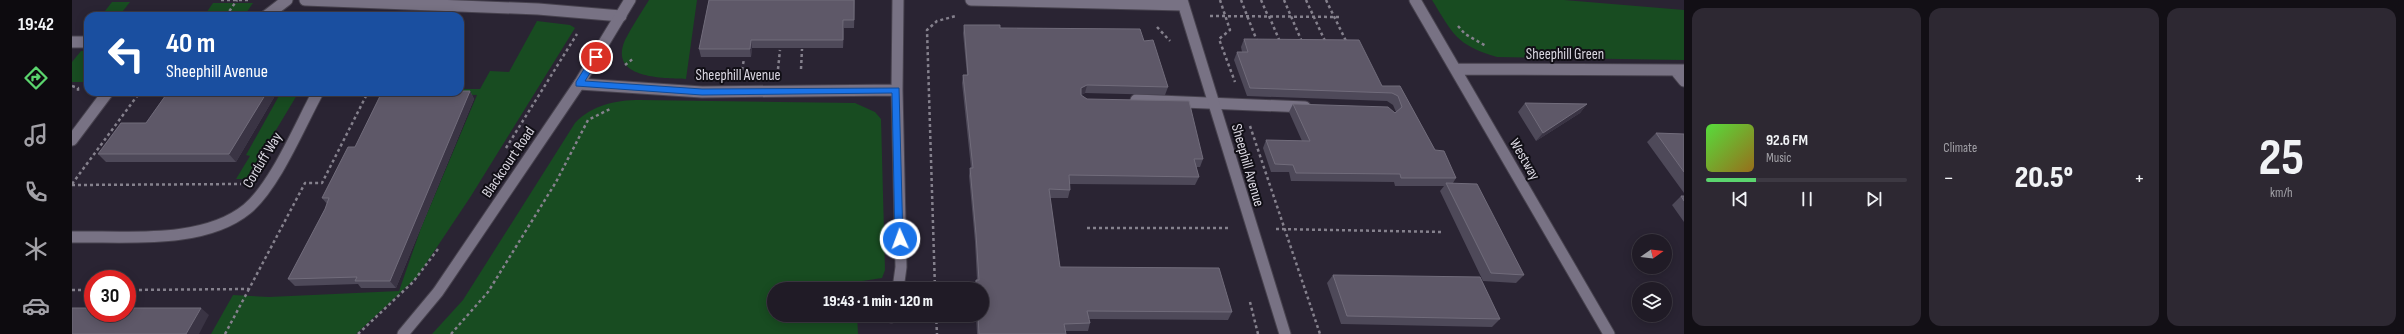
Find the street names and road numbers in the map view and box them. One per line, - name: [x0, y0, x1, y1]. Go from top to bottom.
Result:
- street label: Sheephill Green: [1526, 45, 1604, 64]
- street label: Sheephill Avenue: [696, 66, 780, 85]
- street label: Sheephill Avenue: [1227, 122, 1268, 209]
- street label: Blackcourt Road: [478, 123, 539, 201]
- street label: Corduff Way: [238, 129, 287, 192]
- street label: Westway: [1505, 135, 1544, 184]

